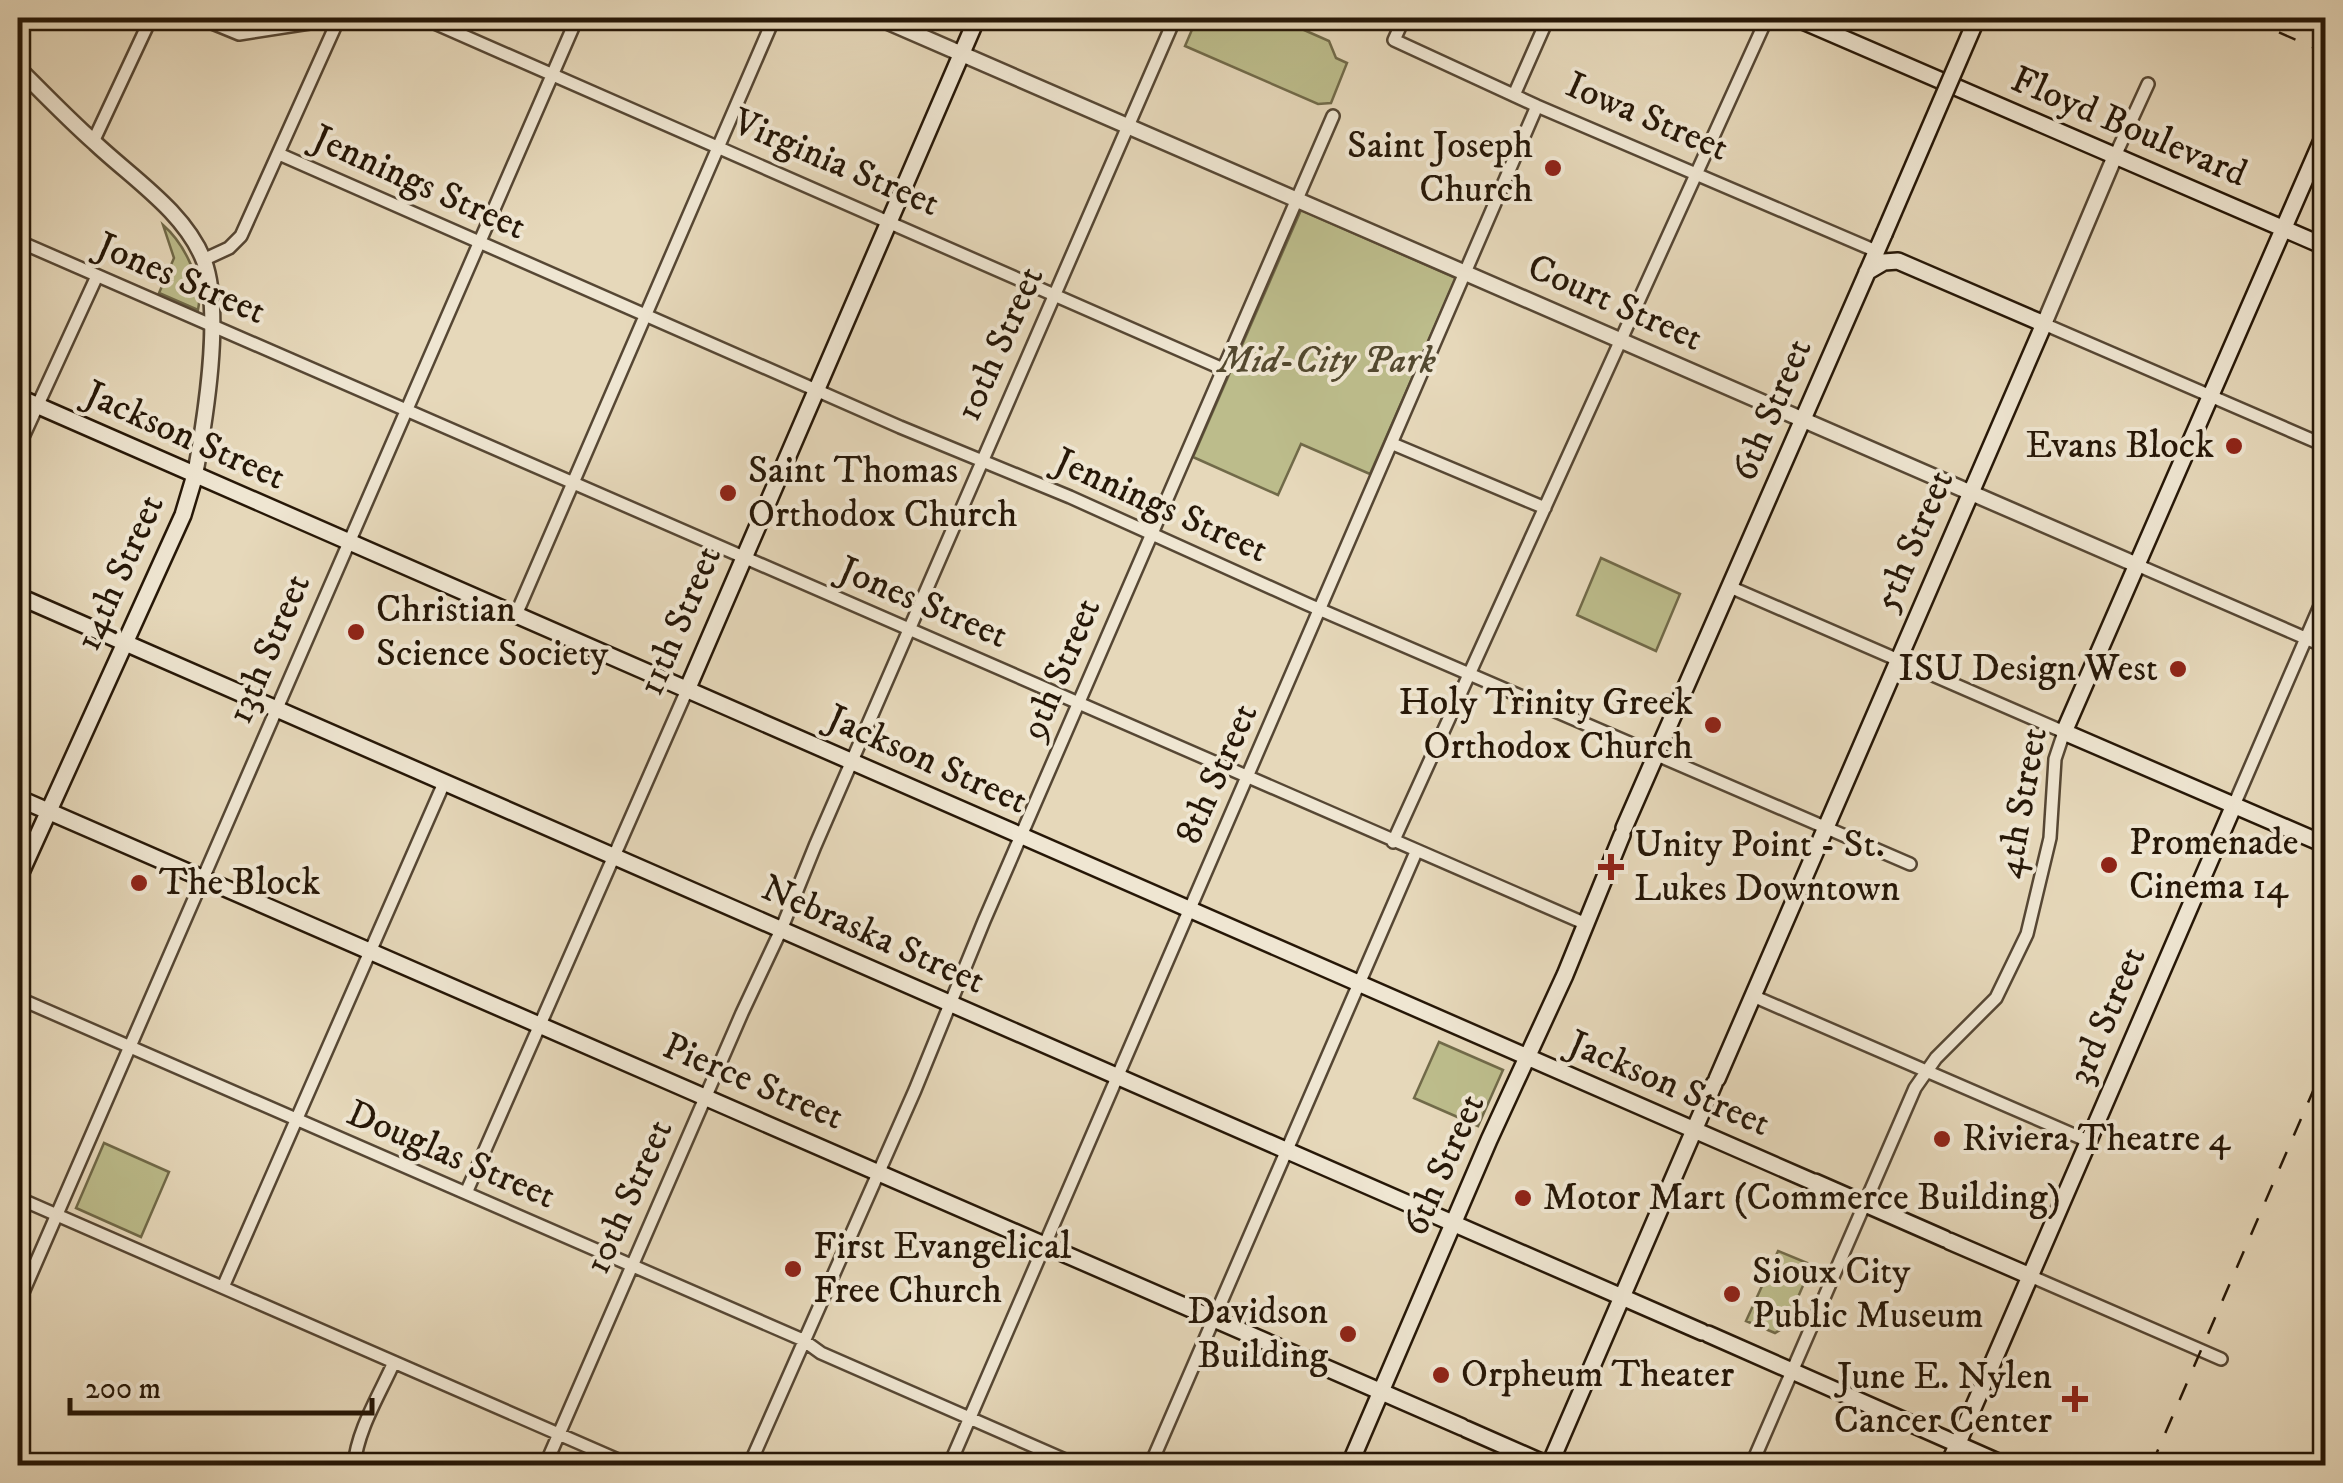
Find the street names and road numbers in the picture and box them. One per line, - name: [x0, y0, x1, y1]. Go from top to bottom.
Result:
- street label: Floyd Boulevard: [2004, 56, 2254, 198]
- street label: Iowa Street: [1558, 61, 1736, 173]
- street label: Virginia Street: [725, 98, 947, 228]
- street label: Jennings Street: [302, 113, 533, 251]
- street label: Jones Street: [86, 221, 273, 336]
- street label: Court Street: [1520, 243, 1710, 363]
- street label: 10th Street: [945, 259, 1055, 429]
- street label: 6th Street: [1721, 332, 1823, 488]
- street label: Jackson Street: [74, 369, 293, 502]
- street label: Jennings Street: [1044, 436, 1275, 574]
- street label: 5th Street: [1863, 463, 1965, 619]
- street label: 14th Street: [64, 487, 176, 659]
- street label: 11th Street: [627, 539, 733, 703]
- street label: Jones Street: [828, 545, 1015, 660]
- street label: 13th Street: [216, 567, 322, 731]
- street label: 9th Street: [1009, 591, 1112, 749]
- street label: Jackson Street: [816, 693, 1035, 826]
- street label: 8th Street: [1165, 696, 1269, 852]
- street label: 4th Street: [1985, 724, 2059, 882]
- street label: Nebraska Street: [754, 864, 992, 1006]
- street label: 3rd Street: [2057, 940, 2157, 1092]
- street label: Jackson Street: [1558, 1019, 1777, 1148]
- street label: Pierce Street: [655, 1022, 851, 1142]
- street label: 6th Street: [1392, 1087, 1496, 1243]
- street label: Douglas Street: [339, 1090, 563, 1220]
- street label: 10th Street: [574, 1112, 684, 1282]

